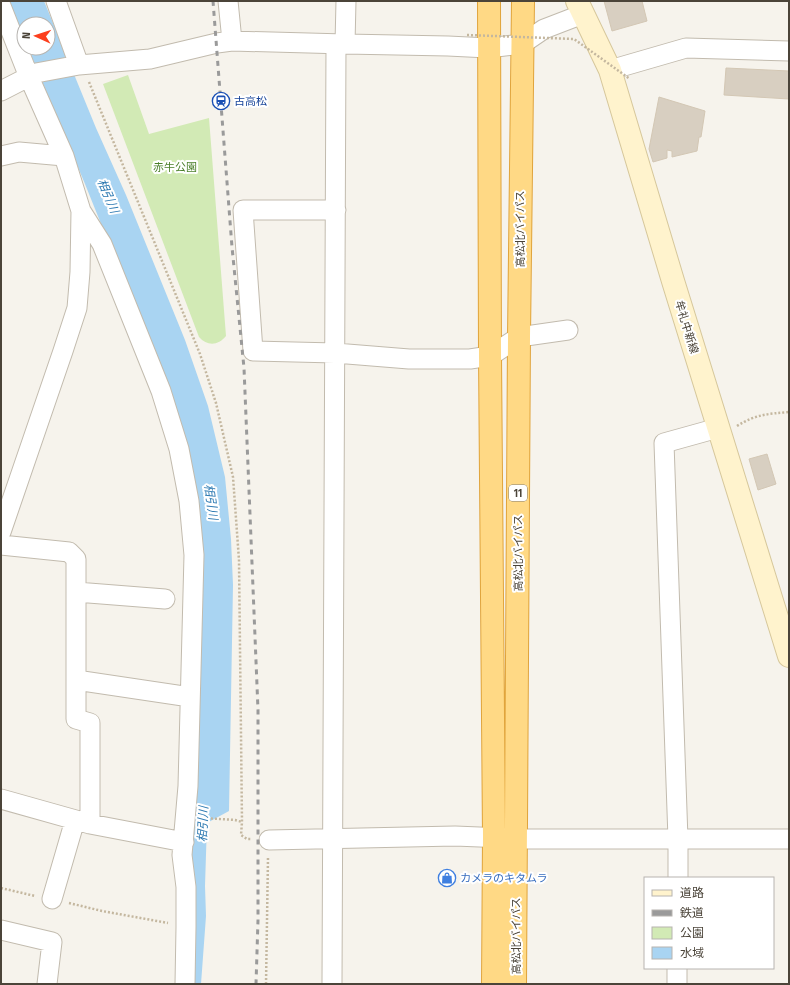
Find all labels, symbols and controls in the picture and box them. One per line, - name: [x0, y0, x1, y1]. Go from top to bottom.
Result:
- north arrow: [16, 16, 56, 56]
- text: N: [20, 32, 33, 39]
- station icon: 古高松: [211, 91, 231, 111]
- place label: 古高松: [234, 95, 267, 108]
- park label: 赤牛公園: [153, 161, 197, 174]
- water label: 相引川: [95, 177, 122, 217]
- street label: 高松北バイパス: [514, 191, 527, 267]
- street label: 牟礼中新線: [672, 299, 701, 355]
- water label: 相引川: [202, 483, 221, 523]
- road number: 11: [509, 485, 527, 501]
- street label: 高松北バイパス: [512, 515, 525, 591]
- water label: 相引川: [195, 804, 211, 842]
- shop icon: カメラのキタムラ: [437, 868, 457, 888]
- place label: カメラのキタムラ: [460, 872, 547, 885]
- legend: [644, 877, 774, 969]
- text: 道路: [680, 886, 704, 900]
- street label: 高松北バイパス: [510, 898, 523, 974]
- text: 鉄道: [680, 906, 704, 920]
- text: 公園: [680, 926, 704, 940]
- text: 水域: [680, 946, 704, 960]

